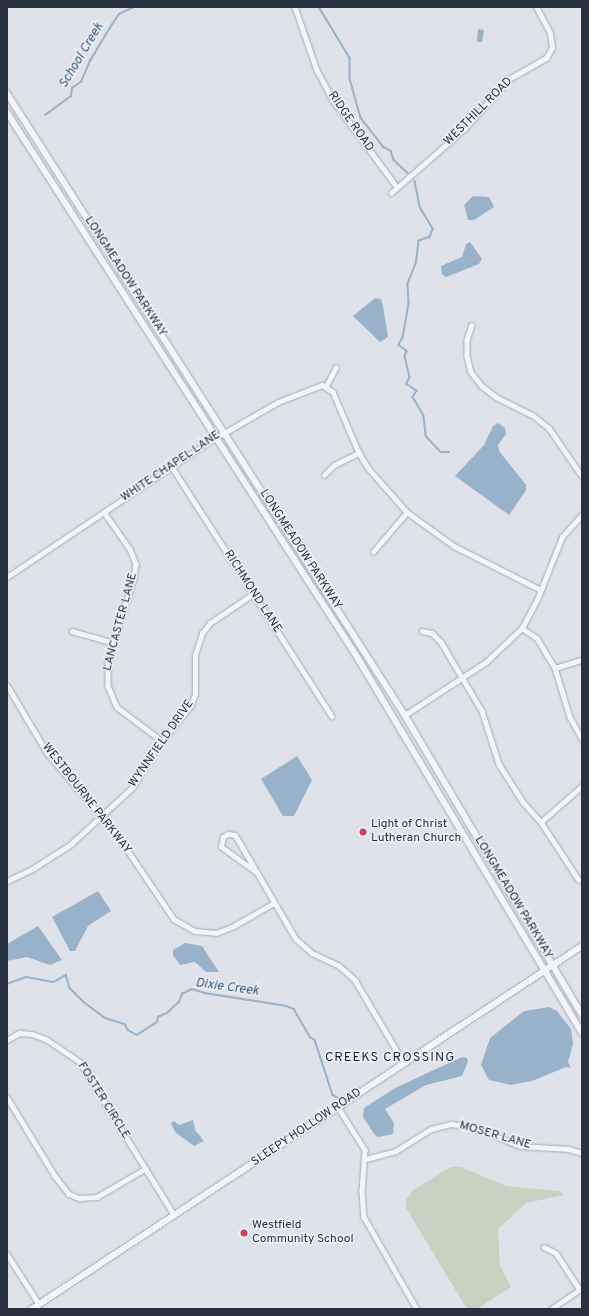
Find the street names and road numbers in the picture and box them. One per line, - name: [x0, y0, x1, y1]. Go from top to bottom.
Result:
- street label: WESTHILL ROAD: [442, 75, 516, 149]
- street label: RIDGE ROAD: [324, 89, 376, 155]
- street label: LONGMEADOW PARKWAY: [81, 214, 169, 340]
- street label: WHITE CHAPEL LANE: [118, 428, 224, 506]
- street label: LONGMEADOW PARKWAY: [256, 487, 344, 613]
- street label: RICHMOND LANE: [220, 548, 284, 636]
- street label: LANCASTER LANE: [101, 571, 141, 673]
- street label: WYNNFIELD DRIVE: [126, 697, 198, 791]
- street label: WESTBOURNE PARKWAY: [38, 741, 134, 857]
- street label: LONGMEADOW PARKWAY: [471, 834, 555, 962]
- street label: FOSTER CIRCLE: [74, 1060, 132, 1142]
- street label: SLEEPY HOLLOW ROAD: [249, 1086, 365, 1170]
- street label: MOSER LANE: [457, 1119, 533, 1153]

